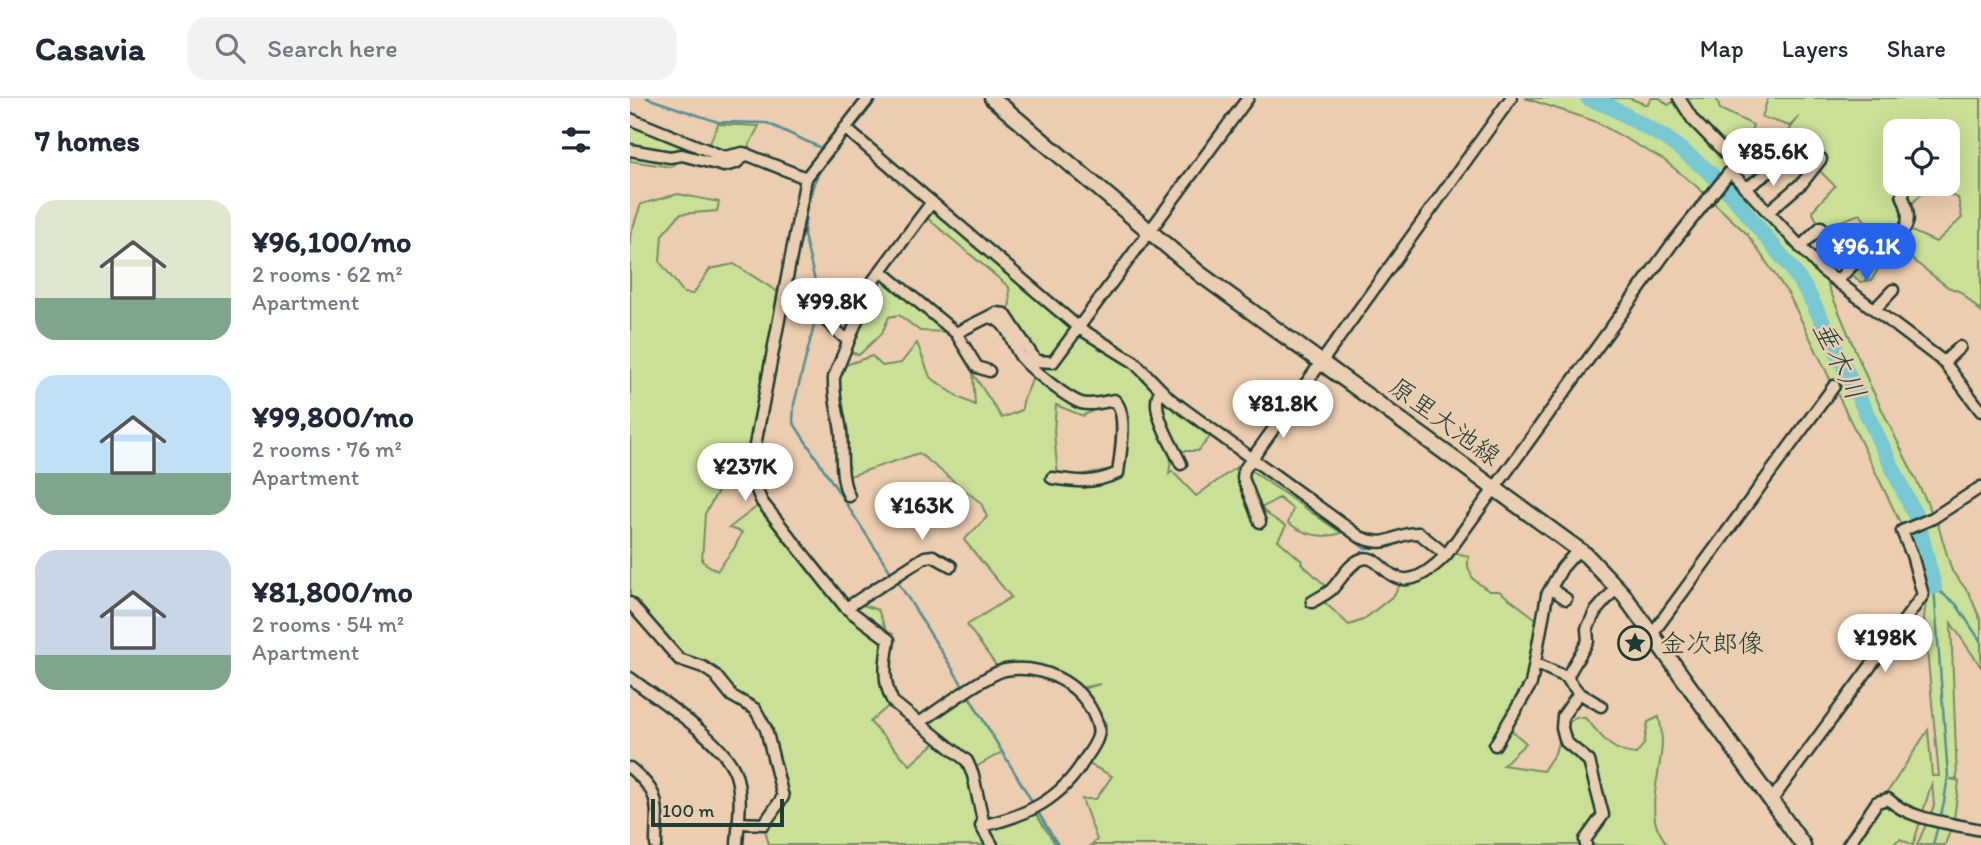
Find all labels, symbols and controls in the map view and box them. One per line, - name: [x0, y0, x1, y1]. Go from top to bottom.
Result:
- search box: [187, 17, 677, 80]
- text: Casavia: [35, 29, 145, 68]
- icon: search: [211, 29, 249, 67]
- text: Search here: [267, 32, 398, 64]
- text: Map: [1700, 34, 1744, 63]
- text: Layers: [1782, 34, 1849, 63]
- text: Share: [1887, 34, 1946, 63]
- map controls: [1883, 119, 1960, 196]
- button: locate: [1883, 119, 1960, 196]
- icon: filters: [557, 121, 595, 159]
- text: 7 homes: [35, 122, 140, 159]
- pin: ¥85.6K: [1716, 129, 1830, 188]
- text: ¥85.6K: [1738, 137, 1808, 165]
- text: ¥96,100/mo: [252, 223, 411, 260]
- pin: ¥96.1K: [1809, 223, 1923, 283]
- icon: home: [91, 228, 175, 312]
- text: ¥96.1K: [1832, 232, 1900, 260]
- text: 2 rooms · 62 m²: [252, 260, 403, 288]
- pin: ¥99.8K: [775, 278, 889, 338]
- text: ¥99.8K: [797, 287, 867, 315]
- text: Apartment: [252, 288, 359, 316]
- water label: 垂木川: [1806, 315, 1874, 405]
- street label: 原里大池線: [1383, 370, 1507, 472]
- pin: ¥81.8K: [1226, 380, 1340, 440]
- text: ¥81.8K: [1248, 389, 1318, 417]
- text: ¥99,800/mo: [252, 398, 414, 435]
- icon: home: [91, 403, 175, 487]
- text: 2 rooms · 76 m²: [252, 435, 402, 463]
- pin: ¥237K: [696, 444, 794, 503]
- text: ¥237K: [713, 452, 777, 480]
- text: Apartment: [252, 463, 359, 491]
- pin: ¥163K: [873, 482, 971, 542]
- text: ¥163K: [891, 491, 953, 519]
- text: ¥81,800/mo: [252, 573, 413, 610]
- icon: home: [91, 578, 175, 662]
- text: 2 rooms · 54 m²: [252, 610, 404, 638]
- pin: ¥198K: [1836, 614, 1934, 674]
- text: ¥198K: [1854, 623, 1916, 651]
- place icon: 金次郎像: [1616, 624, 1654, 662]
- place label: 金次郎像: [1660, 627, 1764, 659]
- text: Apartment: [252, 638, 359, 666]
- scale bar: [651, 796, 784, 828]
- text: 100 m: [662, 799, 714, 822]

